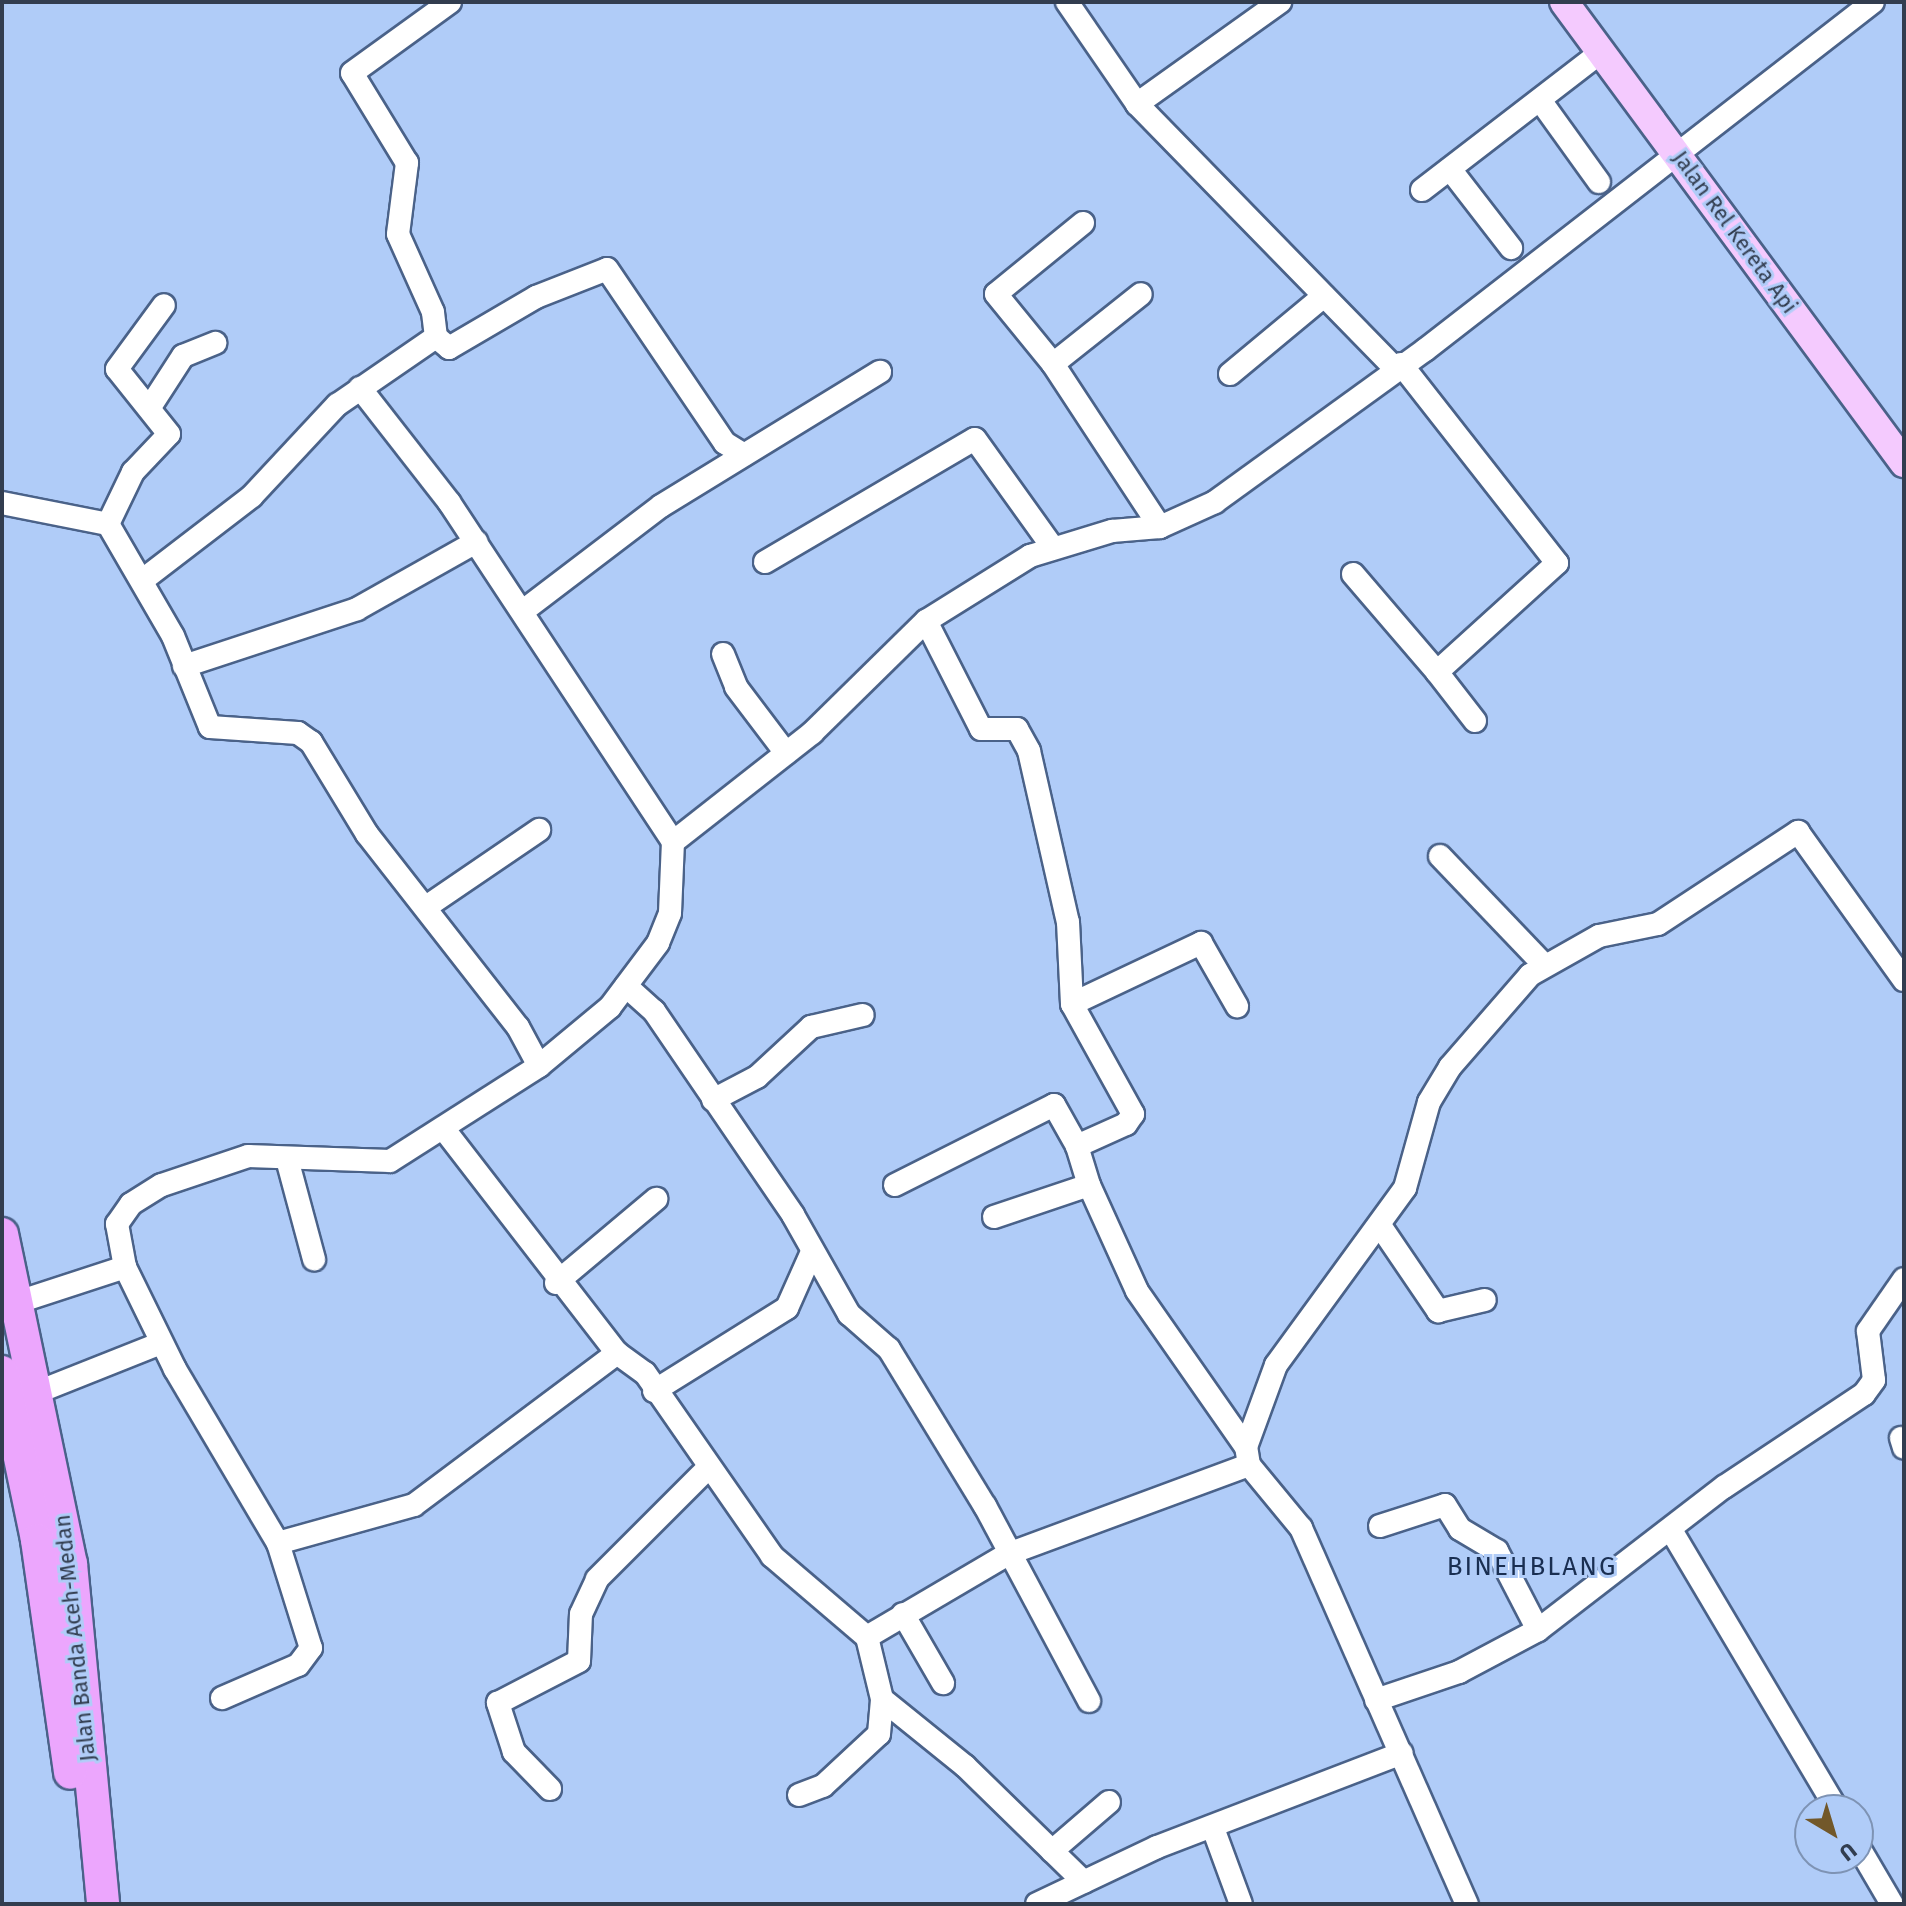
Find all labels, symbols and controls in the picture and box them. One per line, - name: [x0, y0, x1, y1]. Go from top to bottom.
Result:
- street label: Jalan Rel Kereta Api: [1667, 146, 1803, 318]
- street label: Jalan Banda Aceh-Medan: [49, 1513, 101, 1763]
- district label: BINEHBLANG: [1447, 1551, 1617, 1583]
- north arrow: [1794, 1794, 1874, 1874]
- text: U: [1834, 1837, 1862, 1867]

